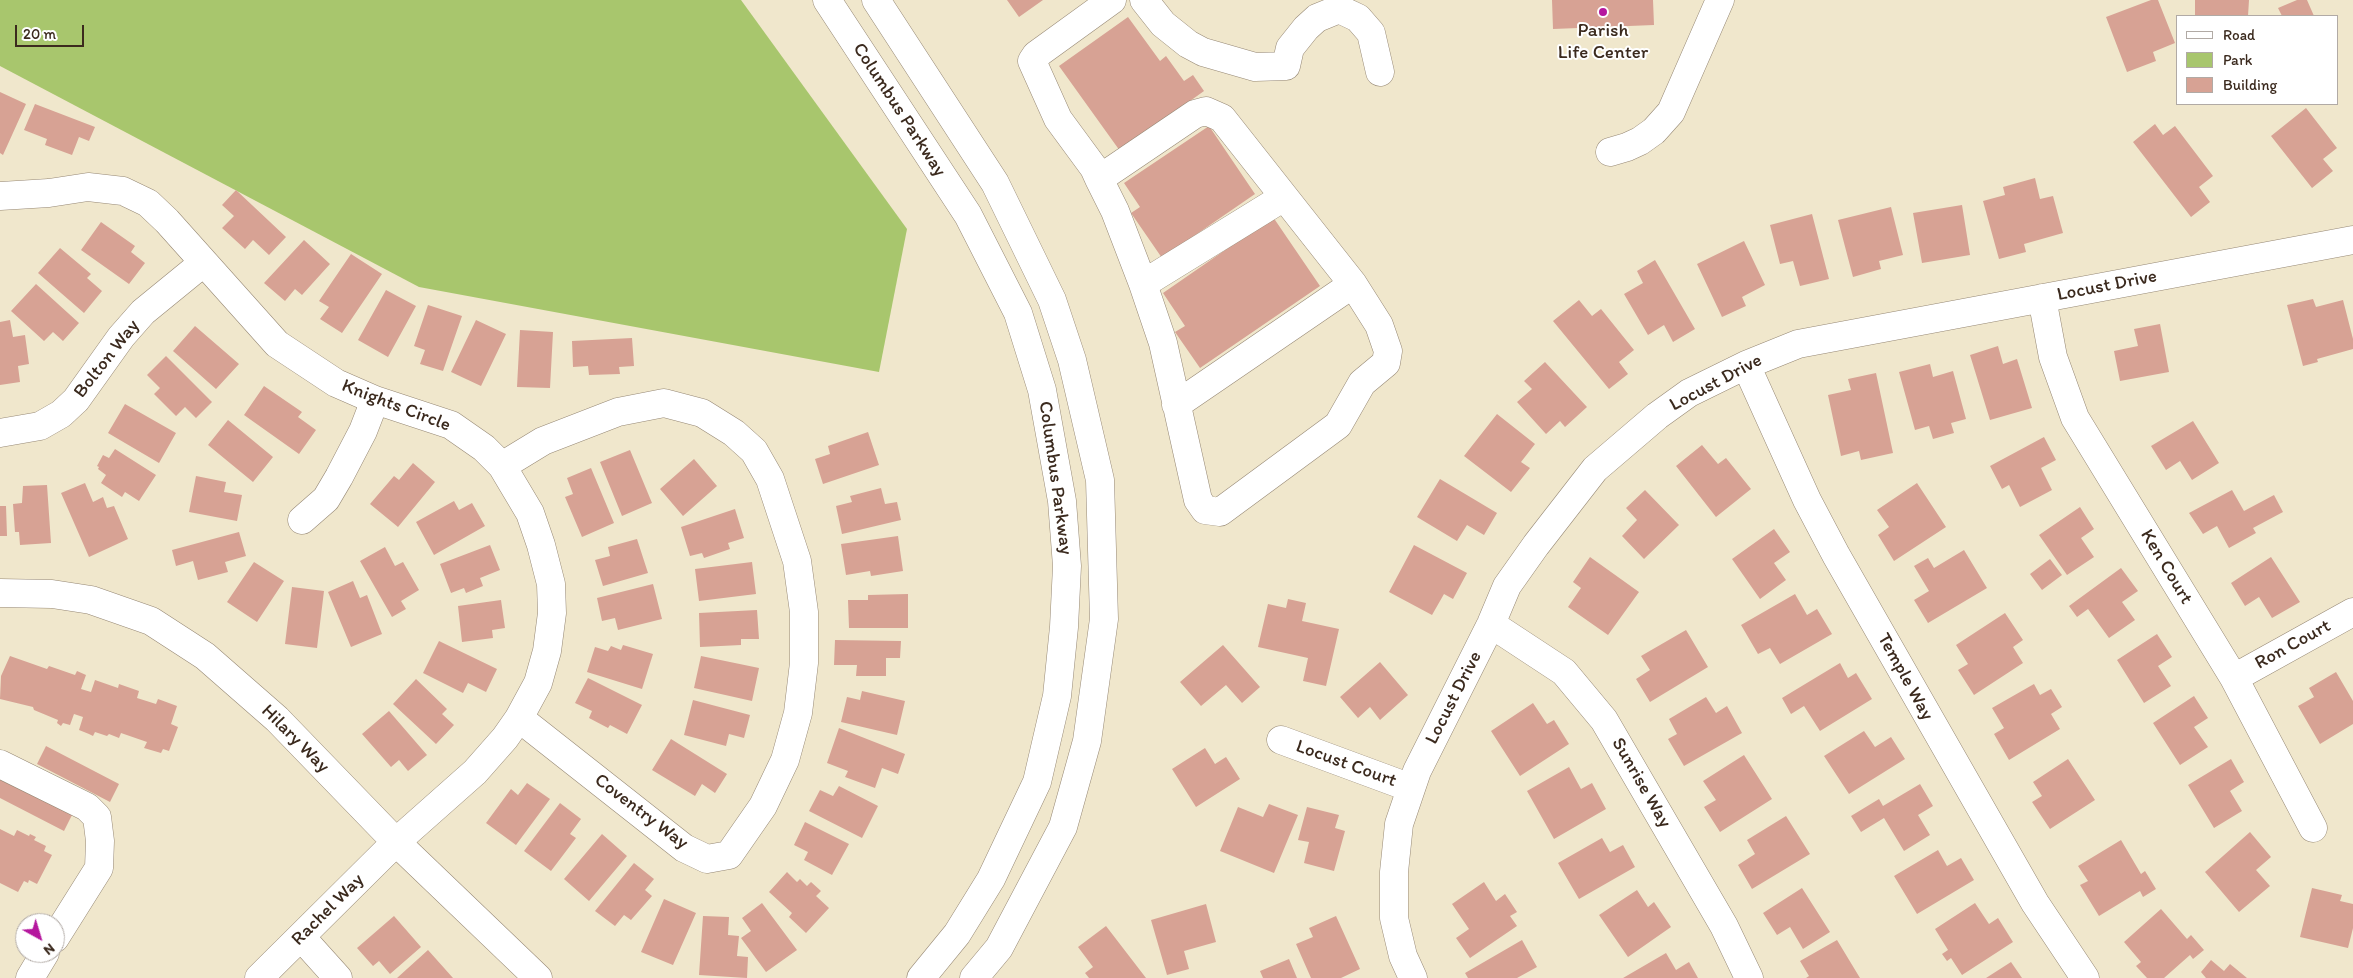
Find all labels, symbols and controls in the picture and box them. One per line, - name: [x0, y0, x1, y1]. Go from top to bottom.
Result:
- marker: Parish Life Center: [1597, 6, 1609, 18]
- scale bar: [18, 15, 86, 47]
- legend: [2176, 15, 2338, 105]
- place label: Parish Life Center: [1558, 20, 1648, 64]
- text: 20 m: [23, 25, 56, 43]
- text: Road: [2223, 26, 2255, 44]
- street label: Columbus Parkway: [847, 39, 951, 181]
- text: Park: [2223, 51, 2253, 69]
- text: Building: [2223, 76, 2277, 94]
- street label: Locust Drive: [2055, 265, 2159, 307]
- street label: Bolton Way: [69, 315, 145, 403]
- street label: Locust Drive: [1666, 349, 1766, 417]
- street label: Knights Circle: [338, 375, 454, 437]
- street label: Columbus Parkway: [1033, 400, 1077, 556]
- street label: Ken Court: [2135, 526, 2197, 608]
- street label: Ron Court: [2251, 615, 2335, 675]
- street label: Temple Way: [1872, 629, 1938, 725]
- street label: Locust Drive: [1421, 648, 1487, 748]
- street label: Hilary Way: [256, 700, 334, 778]
- street label: Sunrise Way: [1606, 734, 1676, 832]
- street label: Locust Court: [1293, 735, 1399, 793]
- street label: Coventry Way: [589, 769, 693, 855]
- street label: Rachel Way: [287, 869, 369, 951]
- north arrow: [15, 913, 65, 963]
- text: N: [40, 940, 58, 959]

